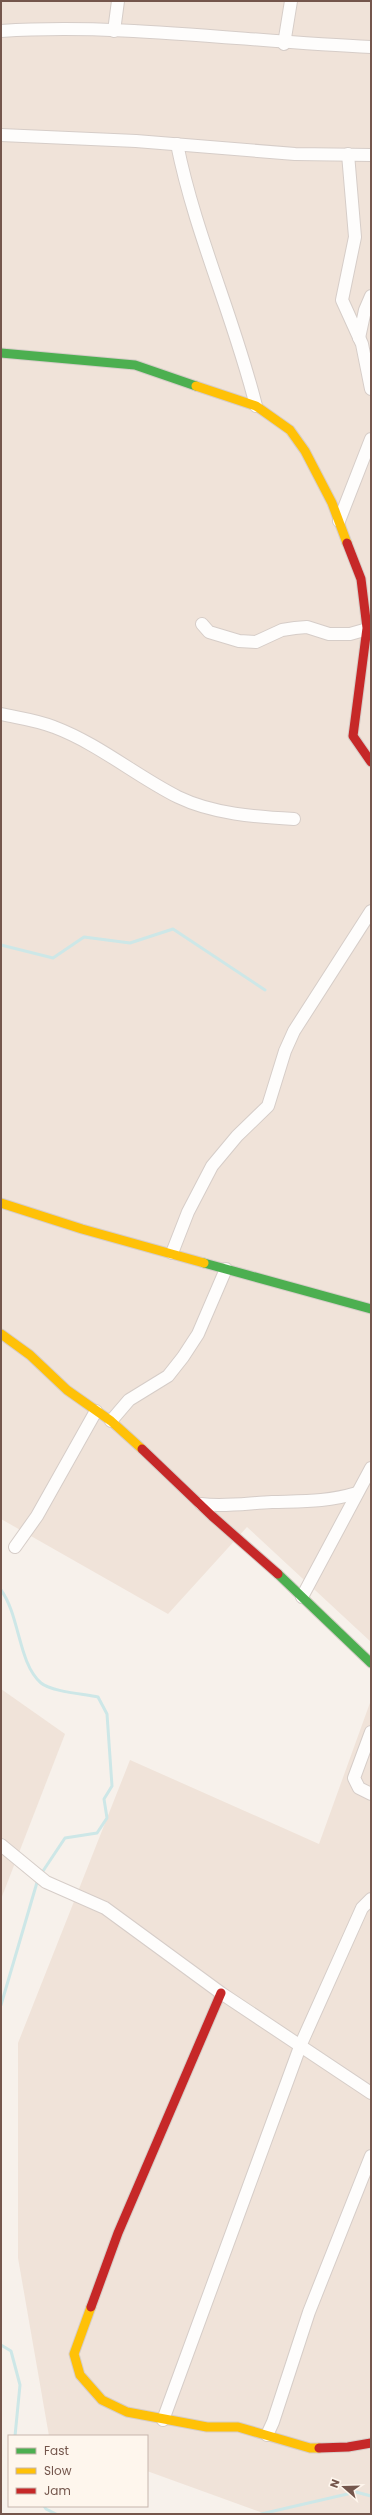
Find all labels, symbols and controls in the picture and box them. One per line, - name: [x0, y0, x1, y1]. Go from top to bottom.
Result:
- legend: [8, 2435, 148, 2507]
- text: Fast: [44, 2442, 69, 2459]
- text: Slow: [44, 2462, 72, 2479]
- north arrow: [324, 2467, 364, 2507]
- text: N: [326, 2477, 344, 2490]
- text: Jam: [44, 2482, 71, 2499]

